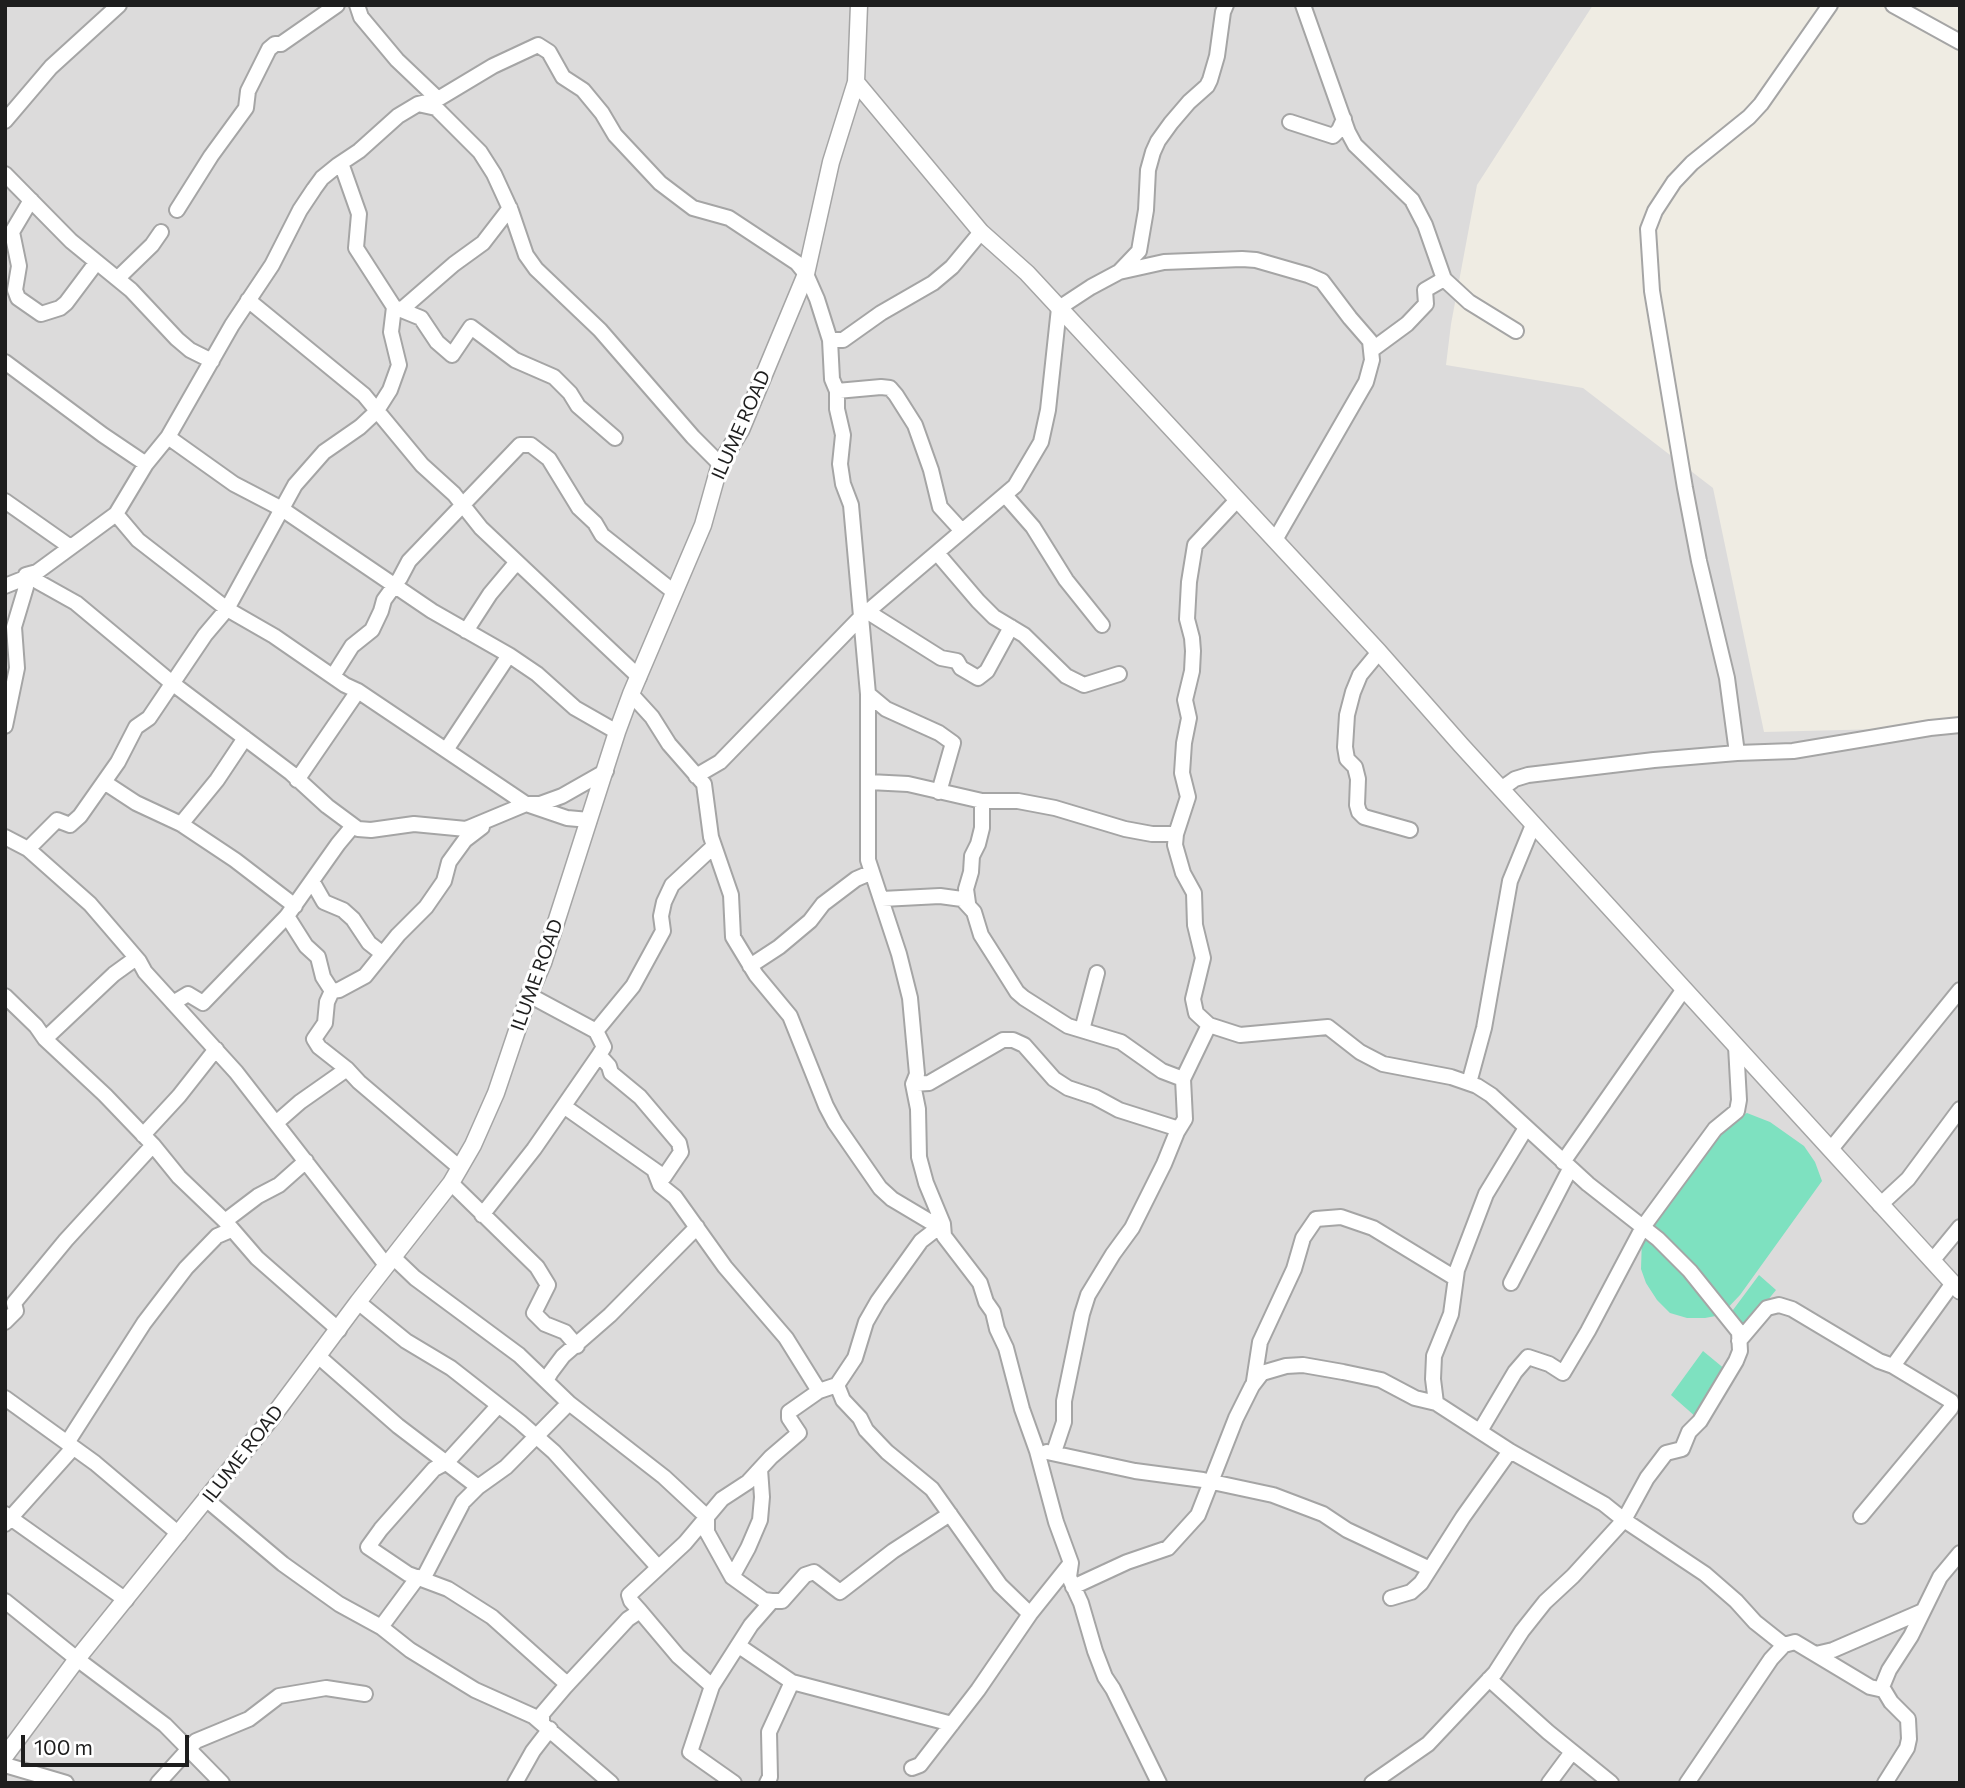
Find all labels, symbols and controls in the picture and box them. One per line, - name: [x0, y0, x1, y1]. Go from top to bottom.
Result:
- street label: ILUME ROAD: [707, 367, 775, 483]
- street label: ILUME ROAD: [506, 916, 568, 1034]
- street label: ILUME ROAD: [198, 1401, 288, 1507]
- scale bar: [24, 1722, 192, 1766]
- text: 100 m: [34, 1734, 93, 1759]

